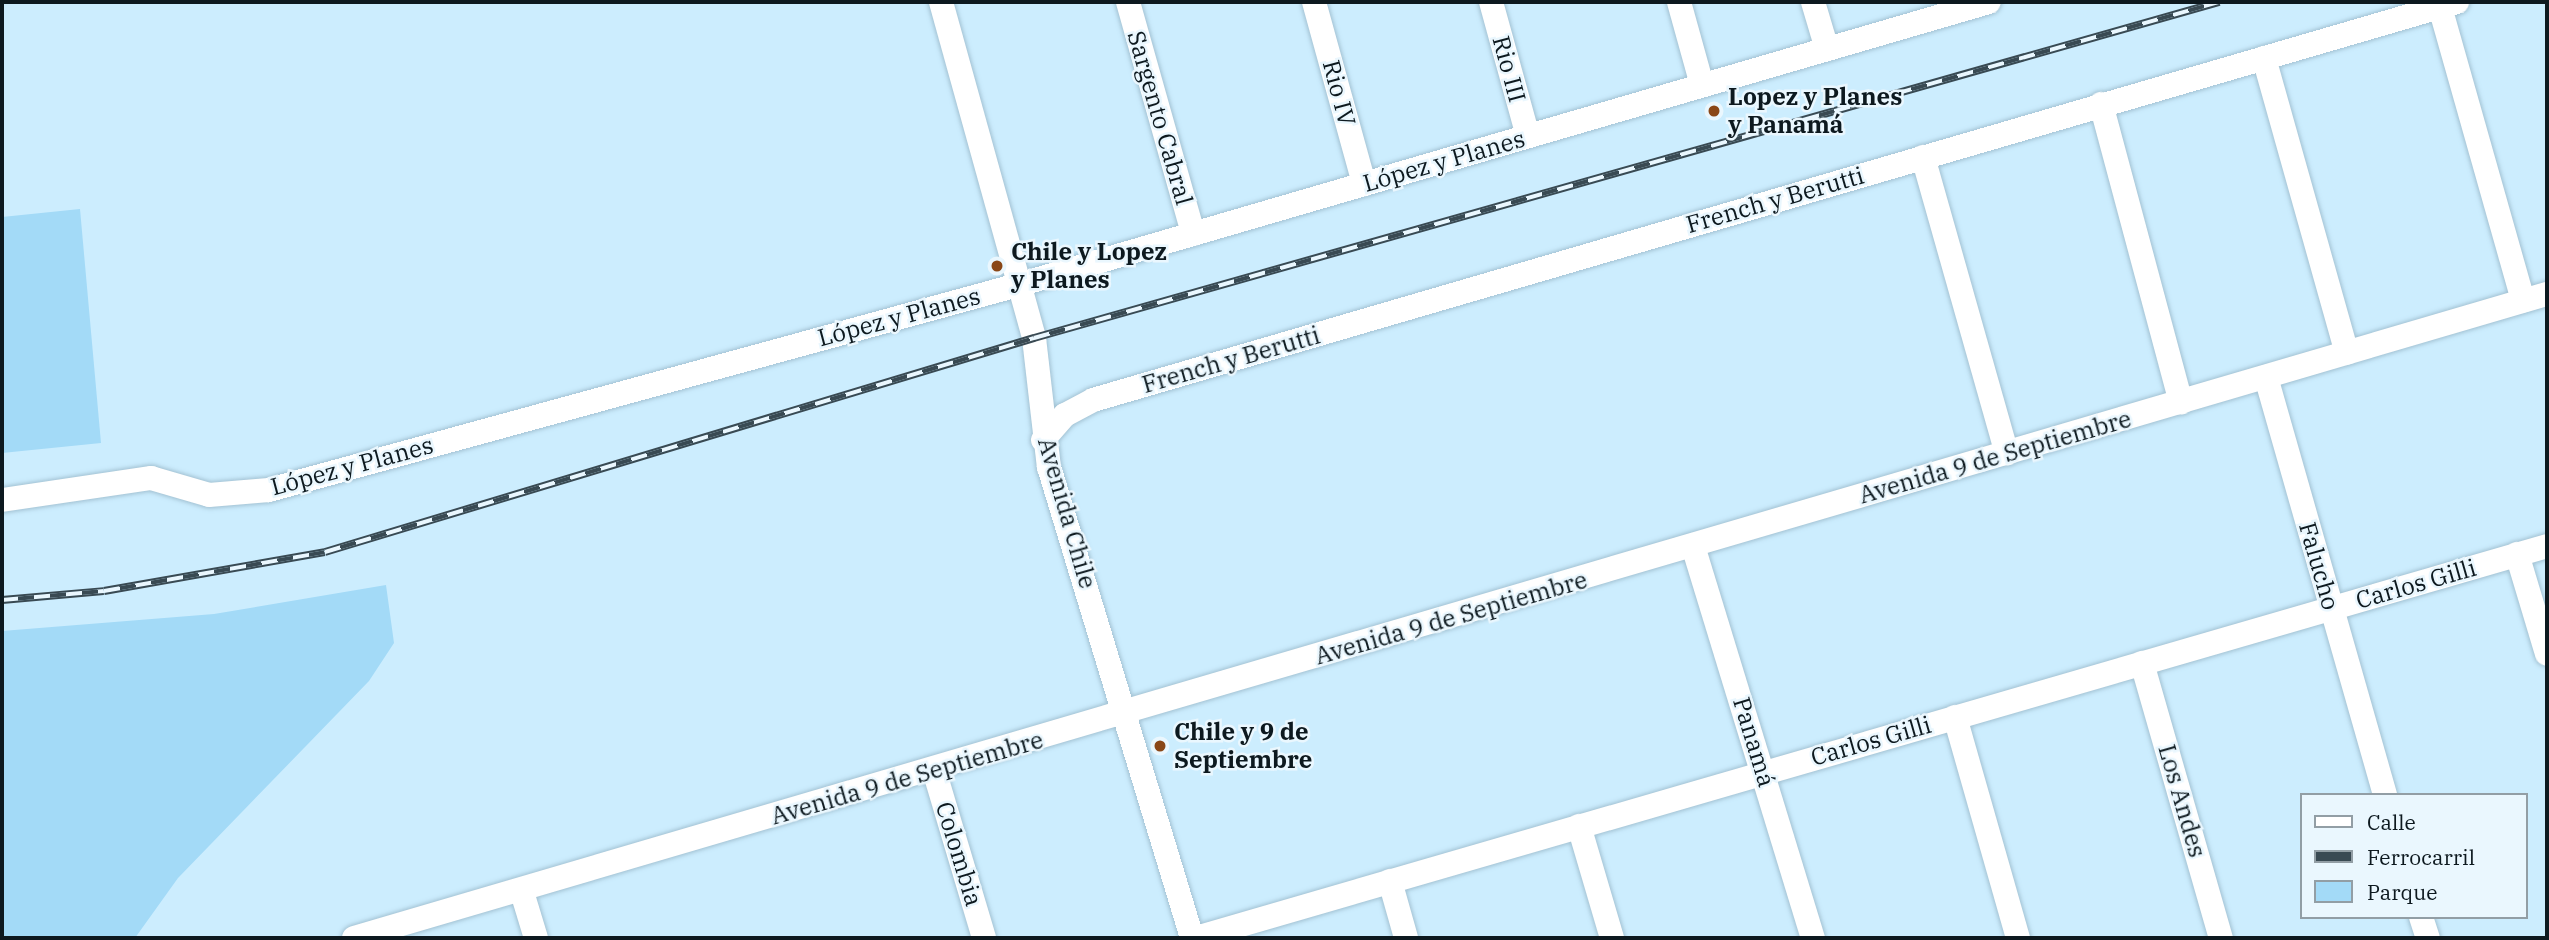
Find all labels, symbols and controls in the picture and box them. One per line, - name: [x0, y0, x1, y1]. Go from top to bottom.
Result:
- street label: Sargento Cabral: [1121, 28, 1199, 208]
- street label: Rio III: [1486, 33, 1532, 105]
- street label: Rio IV: [1316, 57, 1362, 129]
- place label: Lopez y Planes y Panamá: [1728, 83, 1902, 139]
- marker: Lopez y Planes y Panamá: [1706, 103, 1722, 119]
- street label: López y Planes: [1360, 124, 1528, 198]
- street label: French y Berutti: [1683, 161, 1867, 239]
- place label: Chile y Lopez y Planes: [1011, 238, 1167, 294]
- marker: Chile y Lopez y Planes: [989, 258, 1005, 274]
- street label: López y Planes: [815, 281, 983, 353]
- street label: French y Berutti: [1139, 321, 1323, 399]
- street label: Avenida 9 de Septiembre: [1856, 404, 2134, 510]
- street label: López y Planes: [268, 430, 436, 502]
- street label: Avenida Chile: [1032, 434, 1102, 592]
- street label: Falucho: [2293, 519, 2345, 613]
- street label: Carlos Gilli: [2352, 553, 2480, 615]
- street label: Avenida 9 de Septiembre: [1312, 565, 1590, 671]
- street label: Panamá: [1727, 694, 1781, 790]
- street label: Carlos Gilli: [1807, 710, 1935, 772]
- place label: Chile y 9 de Septiembre: [1174, 718, 1312, 774]
- street label: Avenida 9 de Septiembre: [768, 725, 1046, 831]
- marker: Chile y 9 de Septiembre: [1152, 738, 1168, 754]
- street label: Los Andes: [2152, 741, 2212, 861]
- legend: [2300, 793, 2528, 919]
- street label: Colombia: [930, 798, 988, 910]
- text: Calle: [2367, 808, 2416, 836]
- text: Ferrocarril: [2367, 843, 2475, 871]
- text: Parque: [2367, 878, 2437, 906]

